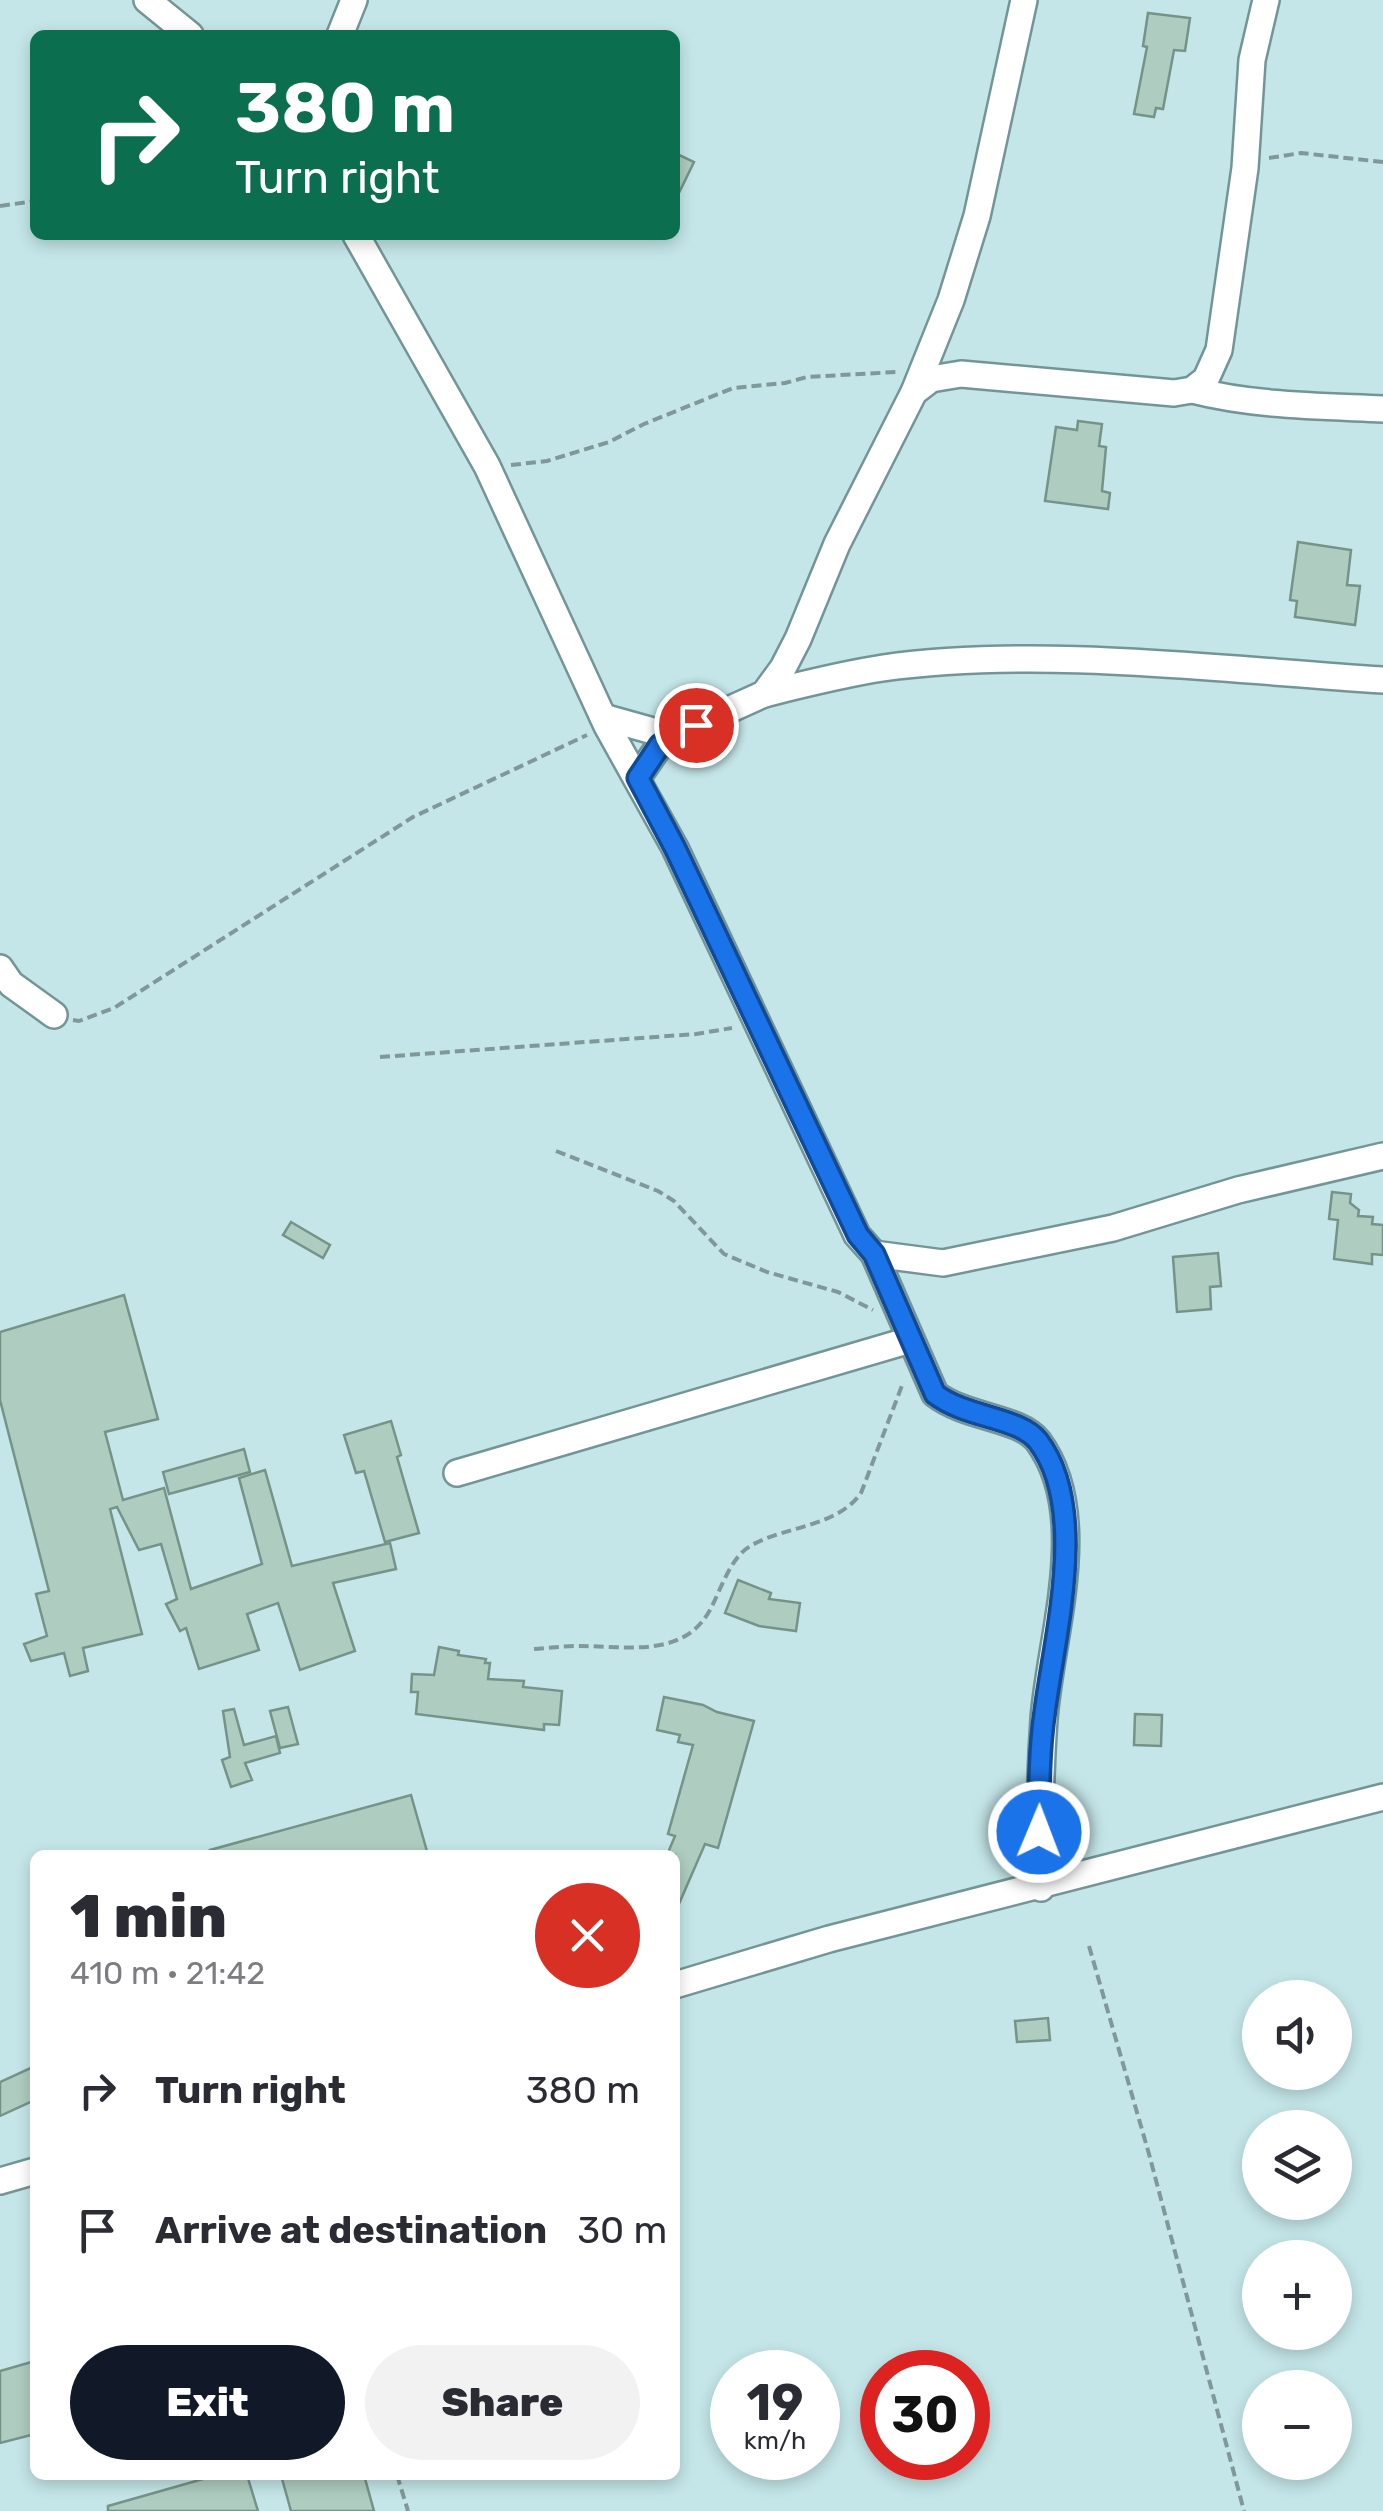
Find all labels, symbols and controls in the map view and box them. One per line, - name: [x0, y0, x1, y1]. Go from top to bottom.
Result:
- text: 380 m: [235, 67, 455, 150]
- icon: right: [70, 70, 200, 200]
- text: Turn right: [235, 151, 439, 204]
- pin: [654, 683, 739, 768]
- icon: arrive: [669, 698, 724, 753]
- position arrow: [987, 1780, 1091, 1884]
- text: 1 min: [70, 1881, 227, 1952]
- button: close: [535, 1883, 640, 1988]
- text: 410 m · 21:42: [70, 1954, 265, 1992]
- map controls: [1242, 1980, 1352, 2480]
- button: sound: [1242, 1980, 1352, 2090]
- icon: right: [70, 2063, 125, 2118]
- text: Turn right: [155, 2067, 346, 2113]
- text: 380 m: [526, 2067, 640, 2113]
- button: layers: [1242, 2110, 1352, 2220]
- icon: arrive: [70, 2203, 125, 2258]
- text: Arrive at destination: [155, 2207, 547, 2253]
- text: 30 m: [577, 2207, 667, 2253]
- button: +: [1242, 2240, 1352, 2350]
- button: Exit: [70, 2345, 345, 2460]
- button: Share: [365, 2345, 640, 2460]
- speed limit sign: 30: [860, 2350, 990, 2480]
- button: −: [1242, 2370, 1352, 2480]
- text: 19: [747, 2373, 803, 2433]
- text: km/h: [744, 2426, 806, 2455]

